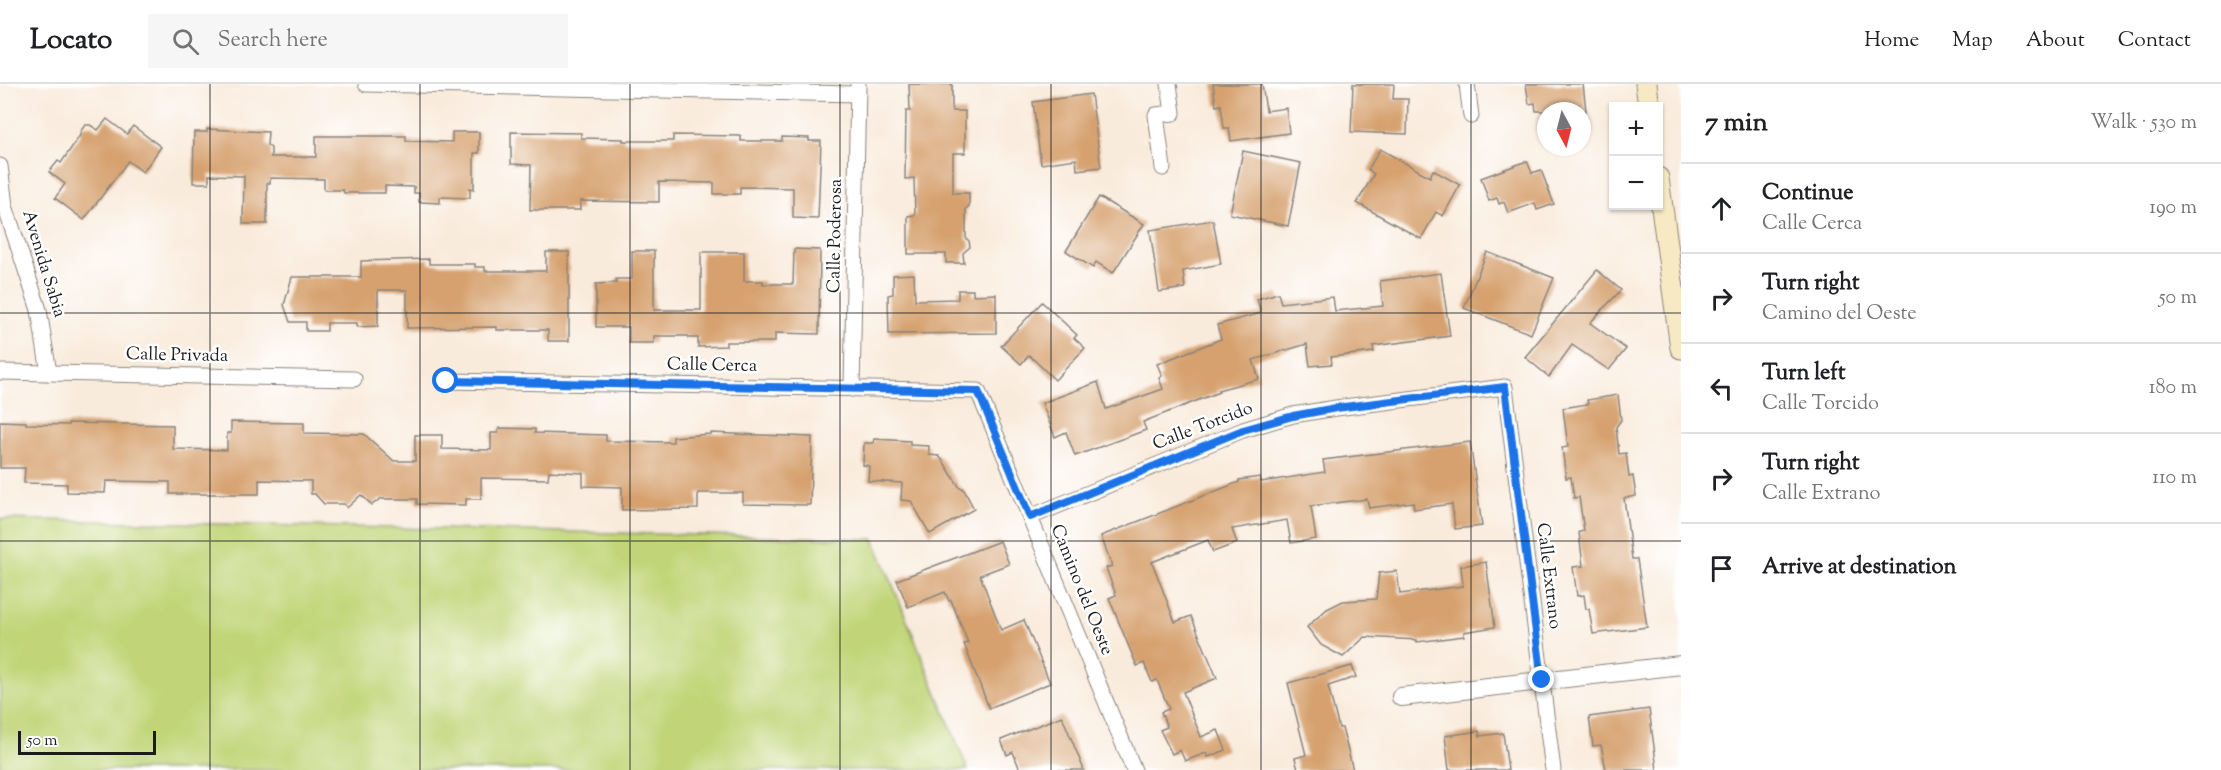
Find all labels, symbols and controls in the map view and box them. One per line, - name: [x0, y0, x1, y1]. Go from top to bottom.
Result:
- search box: [148, 14, 568, 68]
- text: Locato: [30, 21, 112, 61]
- icon: search: [169, 25, 202, 58]
- text: Search here: [217, 25, 328, 57]
- text: Home: [1864, 26, 1919, 56]
- text: Map: [1952, 26, 1993, 56]
- text: About: [2026, 26, 2085, 56]
- text: Contact: [2118, 26, 2191, 56]
- north arrow: [1537, 102, 1591, 156]
- map controls: [1609, 102, 1663, 210]
- button: +: [1609, 102, 1663, 156]
- text: 7 min: [1705, 105, 1768, 142]
- text: Walk · 530 m: [2090, 109, 2197, 138]
- button: −: [1609, 156, 1663, 210]
- text: Continue: [1762, 178, 1853, 210]
- street label: Calle Poderosa: [822, 179, 850, 293]
- icon: ahead: [1705, 192, 1738, 225]
- text: 190 m: [2149, 194, 2197, 223]
- street label: Avenida Sabia: [14, 207, 72, 321]
- text: Calle Cerca: [1762, 210, 1862, 239]
- text: Turn right: [1762, 268, 1859, 300]
- icon: right: [1705, 282, 1738, 315]
- text: 50 m: [2159, 284, 2197, 313]
- text: Camino del Oeste: [1762, 300, 1917, 329]
- street label: Calle Privada: [126, 342, 228, 370]
- street label: Calle Cerca: [667, 352, 757, 380]
- text: Turn left: [1762, 358, 1845, 390]
- route start: [432, 367, 458, 393]
- icon: left: [1705, 372, 1738, 405]
- text: 180 m: [2149, 374, 2197, 403]
- text: Calle Torcido: [1762, 390, 1879, 419]
- street label: Calle Torcido: [1149, 396, 1257, 458]
- text: Turn right: [1762, 448, 1859, 480]
- icon: right: [1705, 462, 1738, 495]
- text: 110 m: [2152, 464, 2197, 493]
- text: Calle Extrano: [1762, 480, 1881, 509]
- street label: Camino del Oeste: [1043, 521, 1119, 659]
- street label: Calle Extrano: [1529, 521, 1567, 631]
- icon: arrive: [1705, 552, 1738, 585]
- text: Arrive at destination: [1762, 552, 1957, 584]
- route end: [1528, 666, 1554, 692]
- scale bar: [18, 728, 156, 756]
- text: 50 m: [27, 730, 58, 753]

